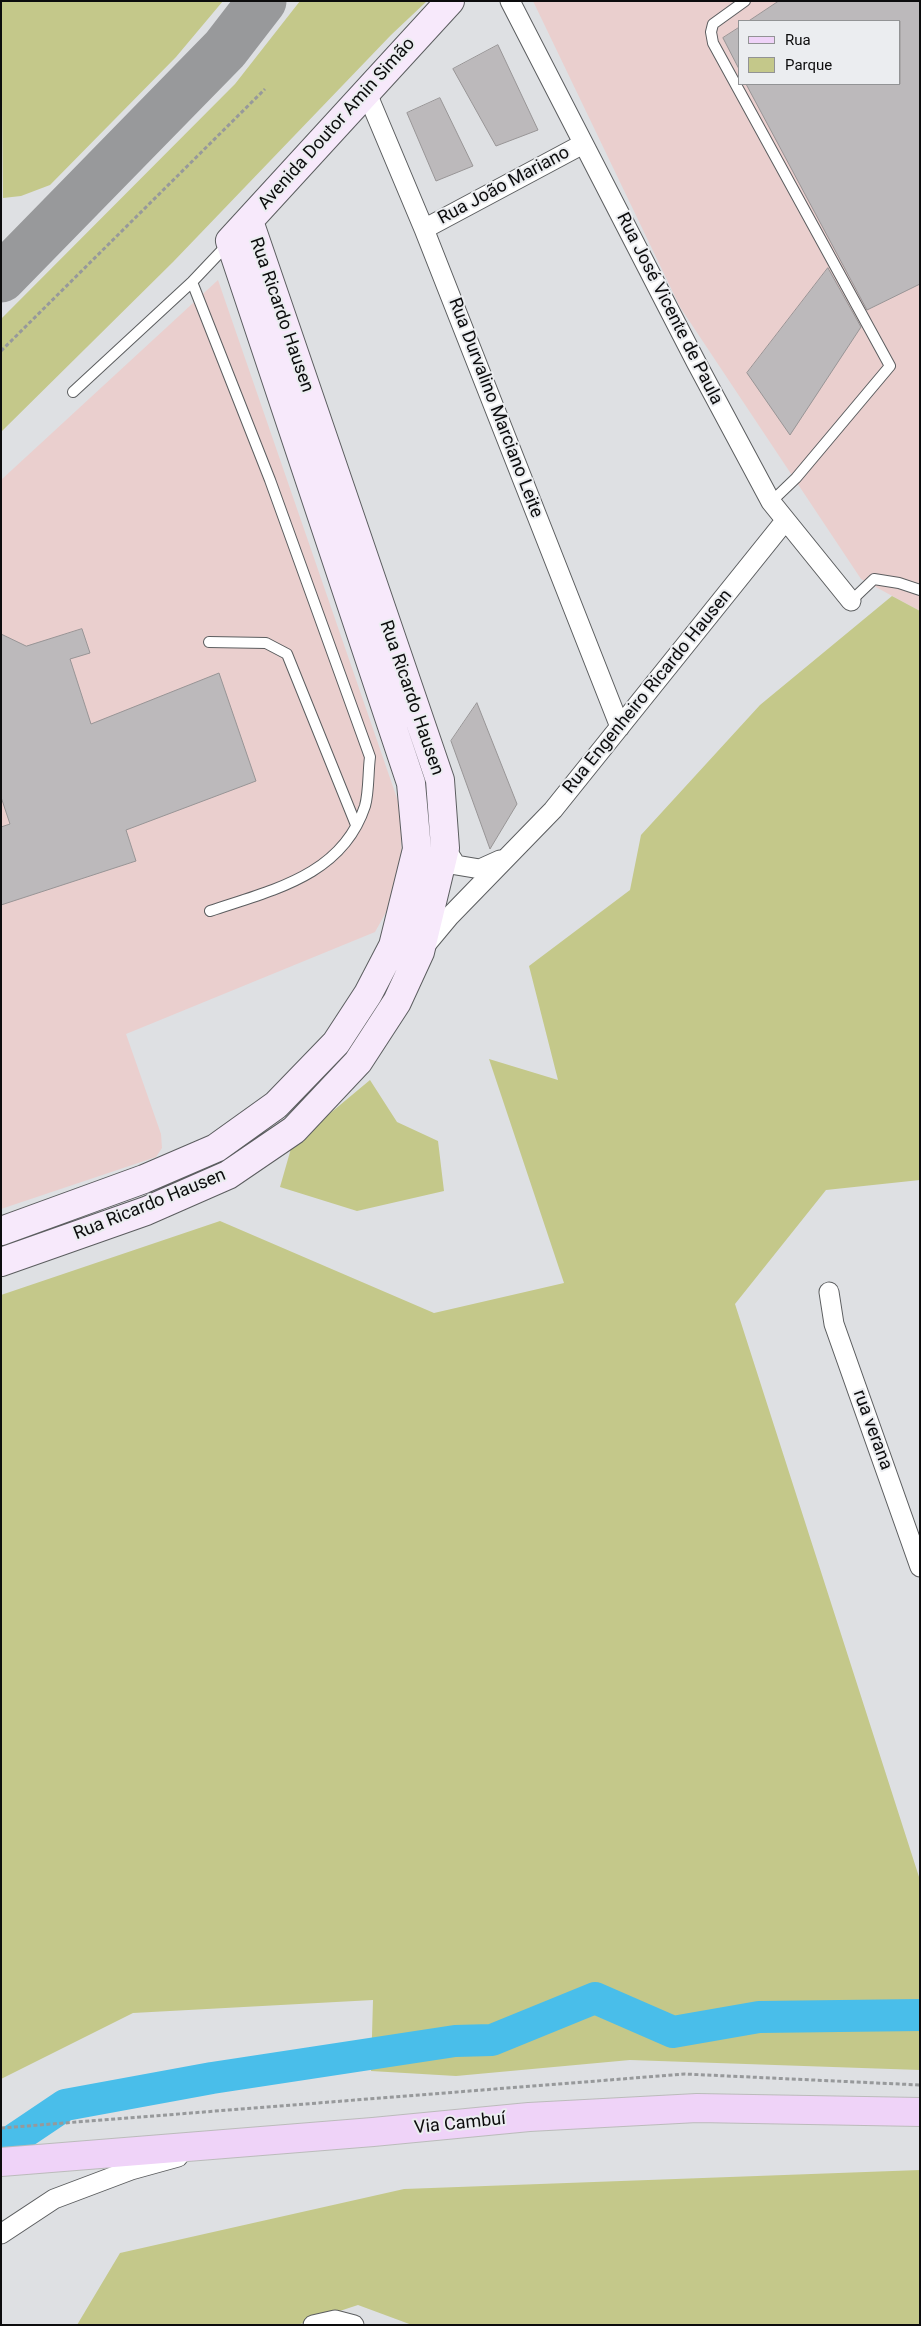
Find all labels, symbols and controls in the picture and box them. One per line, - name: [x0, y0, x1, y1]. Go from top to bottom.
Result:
- legend: [738, 20, 901, 85]
- text: Rua: [785, 31, 811, 49]
- street label: Avenida Doutor Amin Simão: [254, 34, 420, 214]
- text: Parque: [785, 56, 832, 74]
- street label: Rua João Mariano: [434, 142, 574, 230]
- street label: Rua José Vicente de Paula: [611, 209, 727, 409]
- street label: Rua Ricardo Hausen: [244, 235, 318, 395]
- street label: Rua Durvalino Marciano Leite: [443, 295, 547, 521]
- street label: Rua Engenheiro Ricardo Hausen: [559, 586, 737, 798]
- street label: Rua Ricardo Hausen: [374, 618, 448, 778]
- street label: Rua Ricardo Hausen: [71, 1165, 229, 1245]
- street label: rua verana: [848, 1387, 896, 1473]
- street label: Via Cambuí: [413, 2108, 507, 2140]

